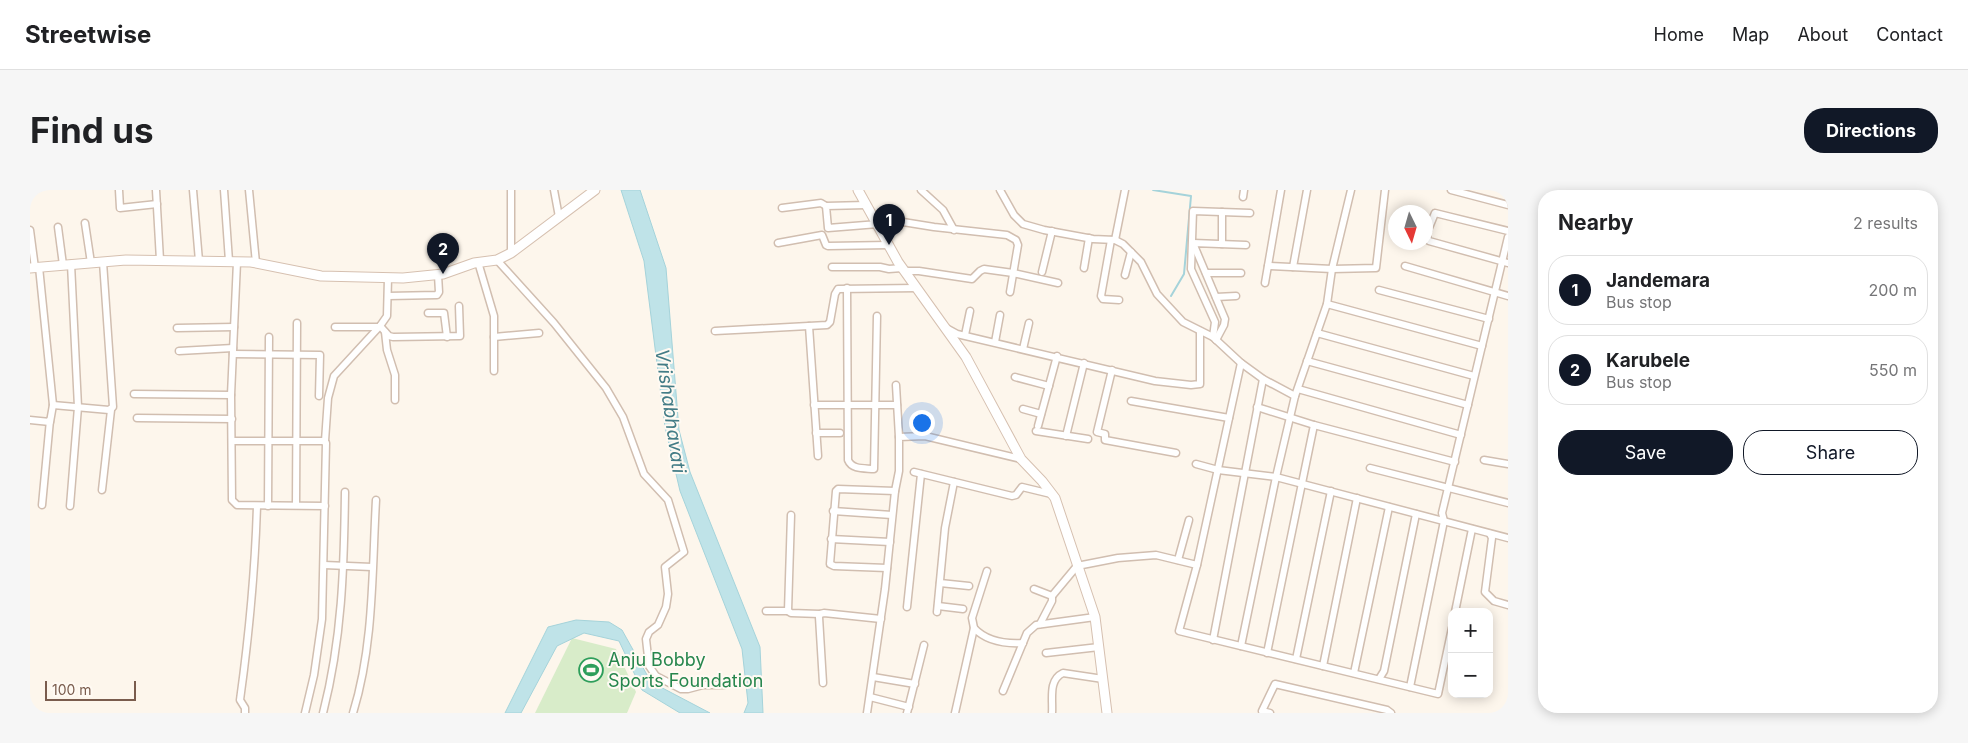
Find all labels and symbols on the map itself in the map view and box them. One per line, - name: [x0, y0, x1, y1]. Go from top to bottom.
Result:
- pin: 1: [873, 204, 905, 245]
- north arrow: [1388, 205, 1433, 250]
- pin: 2: [427, 233, 459, 274]
- water label: Vrishabhavati: [650, 347, 691, 475]
- your location: [909, 410, 935, 436]
- place label: Anju Bobby Sports Foundation: [608, 649, 764, 691]
- sports icon: Anju Bobby Sports Foundation: [578, 657, 604, 683]
- scale bar: [45, 678, 136, 701]

